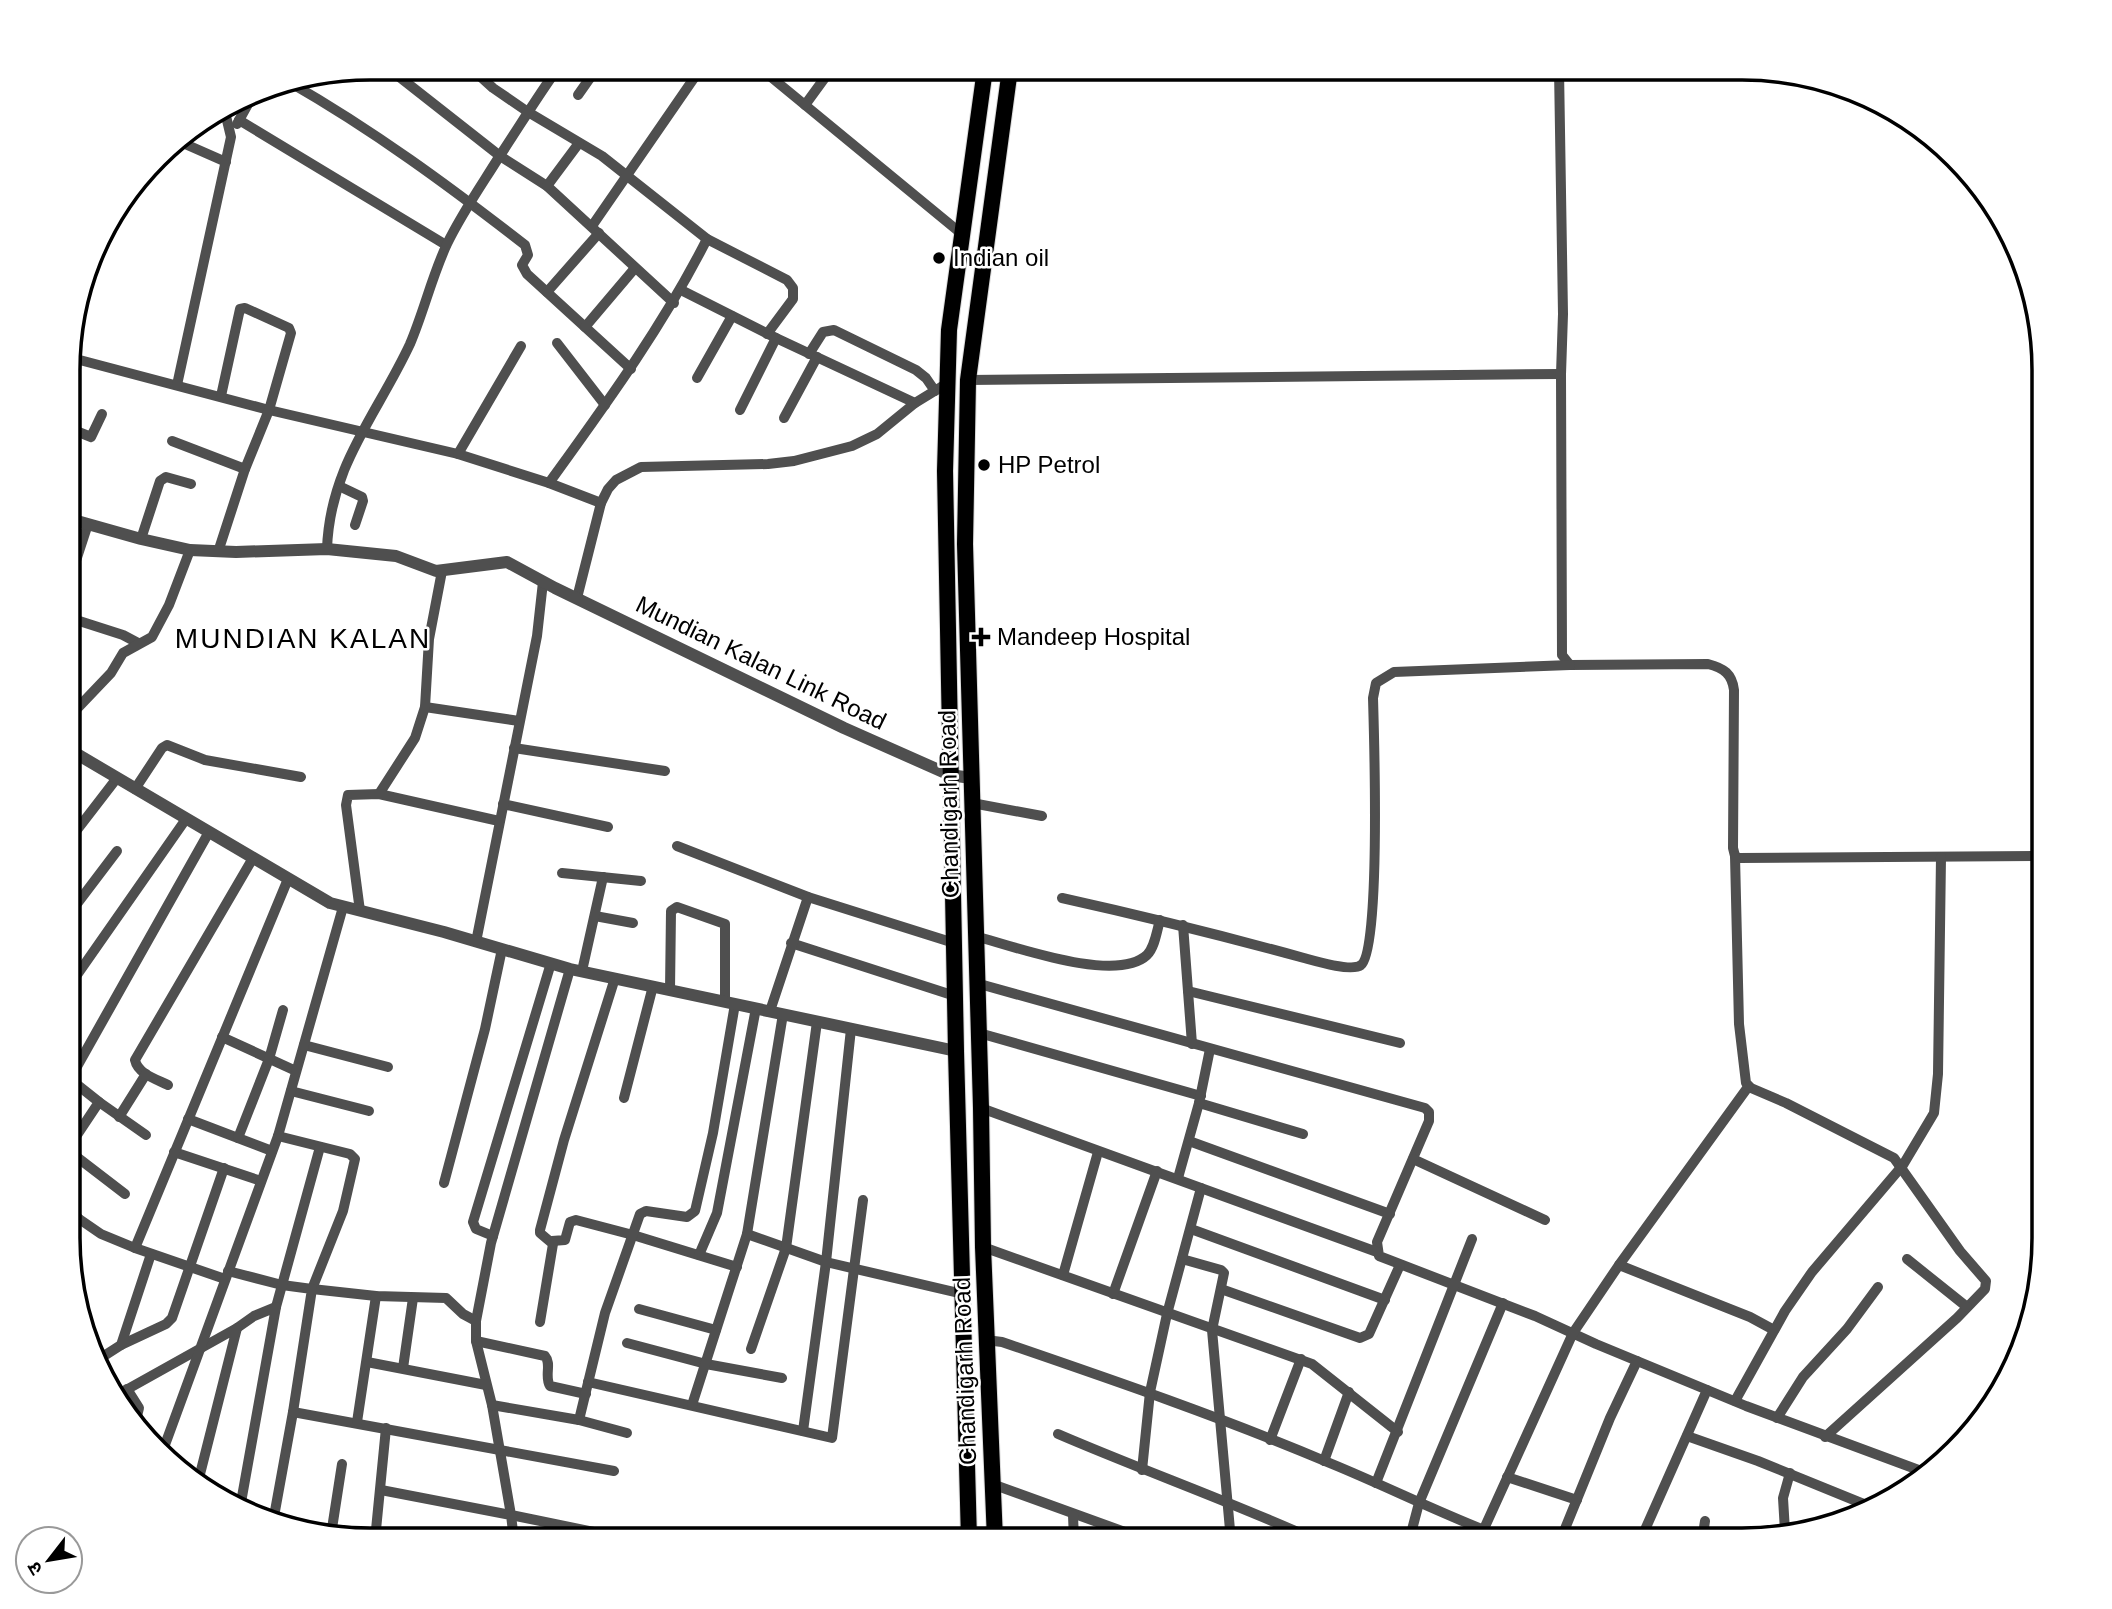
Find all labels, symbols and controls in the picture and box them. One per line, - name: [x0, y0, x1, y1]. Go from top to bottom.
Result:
- place label: Indian oil: [953, 244, 1049, 271]
- marker: Indian oil: [931, 250, 947, 266]
- place label: HP Petrol: [998, 451, 1100, 478]
- marker: HP Petrol: [976, 457, 992, 473]
- street label: Mundian Kalan Link Road: [632, 590, 891, 735]
- district label: MUNDIAN KALAN: [175, 623, 431, 654]
- place label: Mandeep Hospital: [997, 623, 1190, 650]
- marker: Mandeep Hospital: [971, 627, 991, 647]
- street label: Chandigarh Road: [933, 710, 964, 898]
- street label: Chandigarh Road: [948, 1277, 981, 1466]
- north arrow: [14, 1525, 84, 1595]
- text: उ: [23, 1558, 47, 1579]

